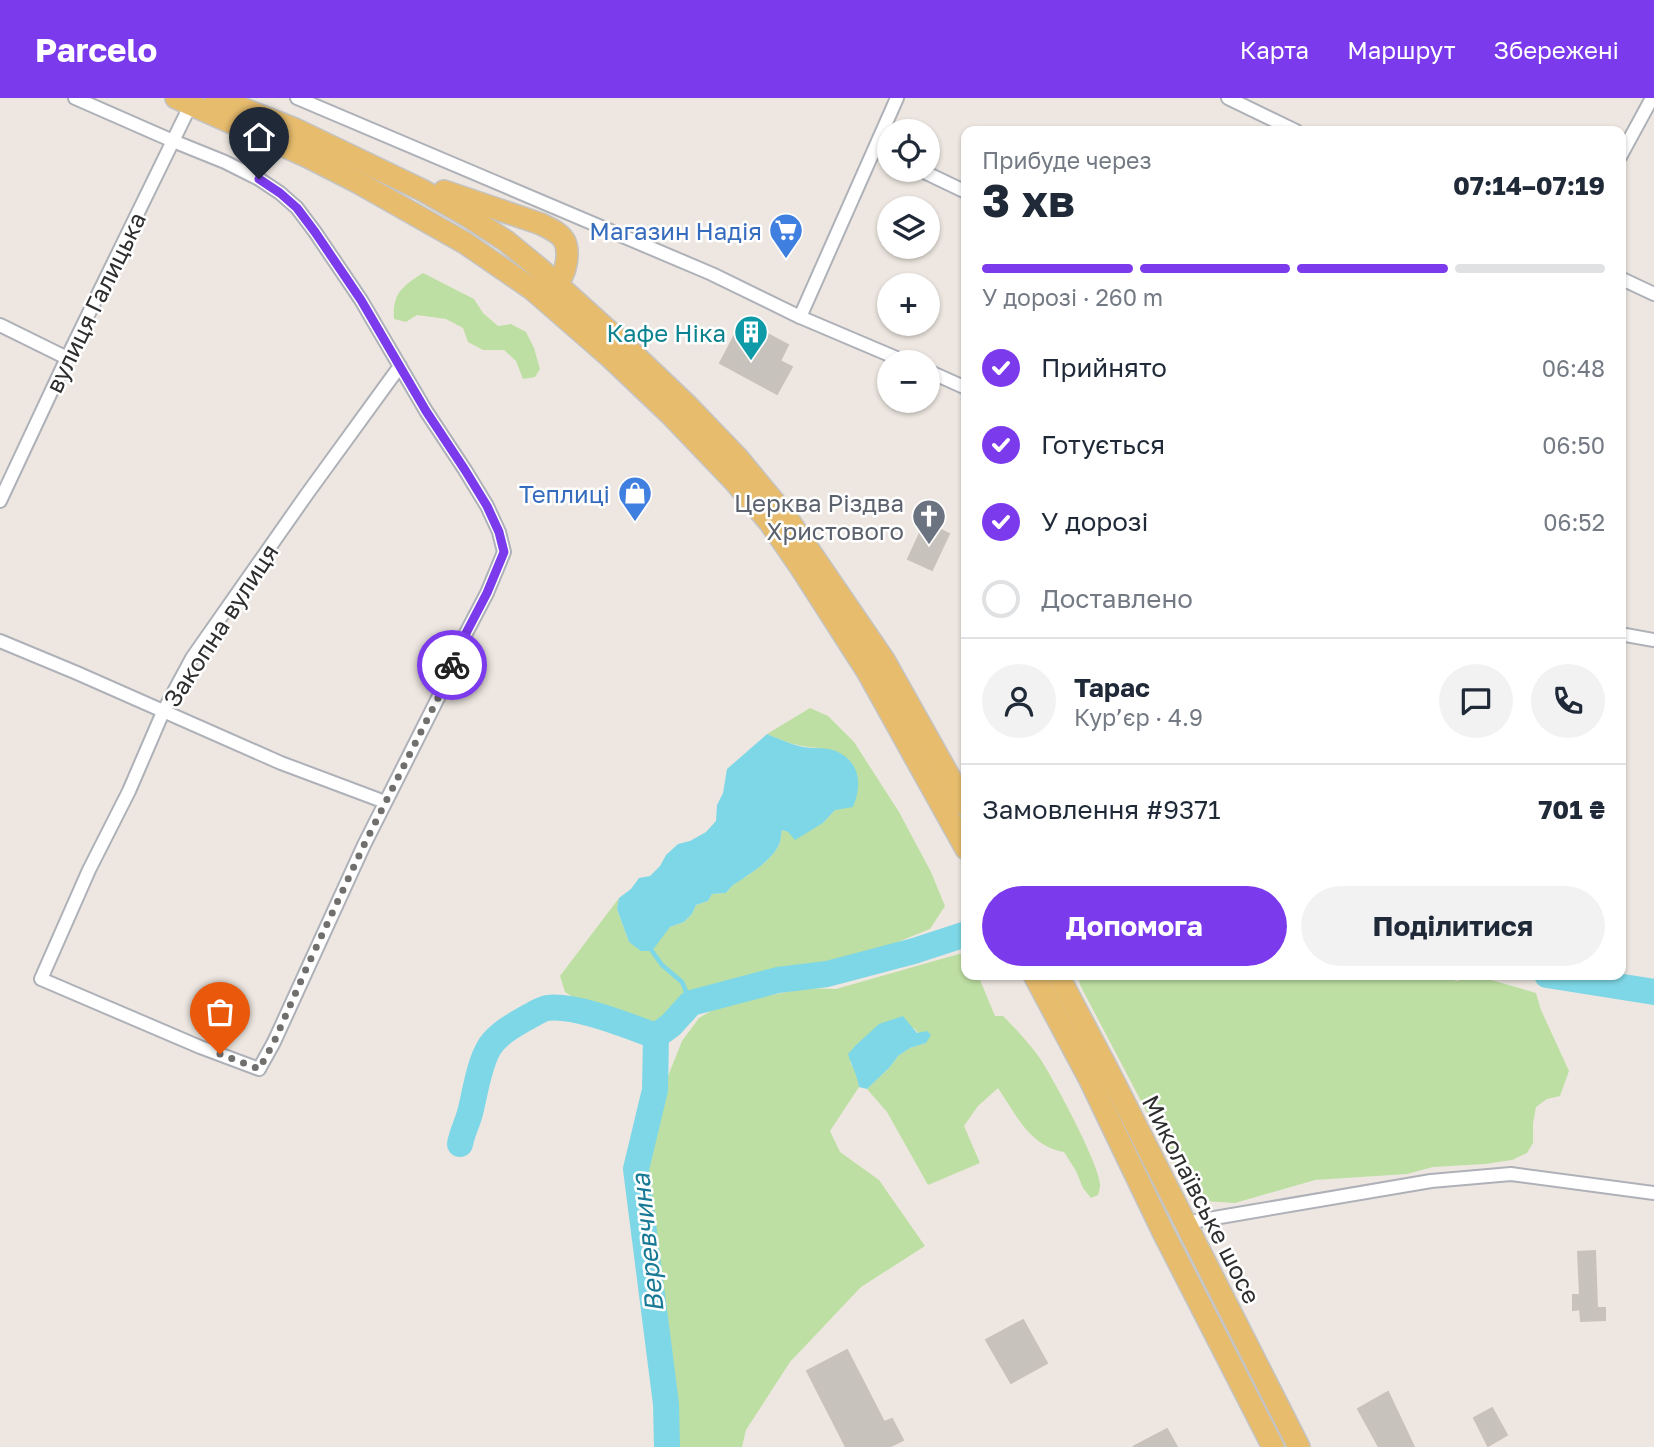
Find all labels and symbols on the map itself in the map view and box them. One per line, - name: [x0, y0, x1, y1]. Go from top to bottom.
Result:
- pin: [229, 107, 289, 179]
- street label: вулиця Галицька: [39, 207, 151, 397]
- supermarket icon: Магазин Надія: [767, 211, 805, 260]
- place label: Магазин Надія: [589, 216, 762, 245]
- building icon: Кафе Ніка: [732, 313, 770, 362]
- place label: Кафе Ніка: [606, 318, 726, 347]
- shop icon: Теплиці: [616, 474, 654, 523]
- place label: Теплиці: [519, 479, 610, 508]
- place label: Церква Різдва Христового: [734, 488, 904, 545]
- church icon: Церква Різдва Христового: [910, 497, 948, 546]
- street label: Закопна вулиця: [156, 538, 284, 712]
- courier: [417, 630, 487, 700]
- pin: [190, 982, 250, 1054]
- street label: Миколаївське шосе: [1137, 1090, 1267, 1308]
- water label: Веревчина: [624, 1171, 670, 1314]

